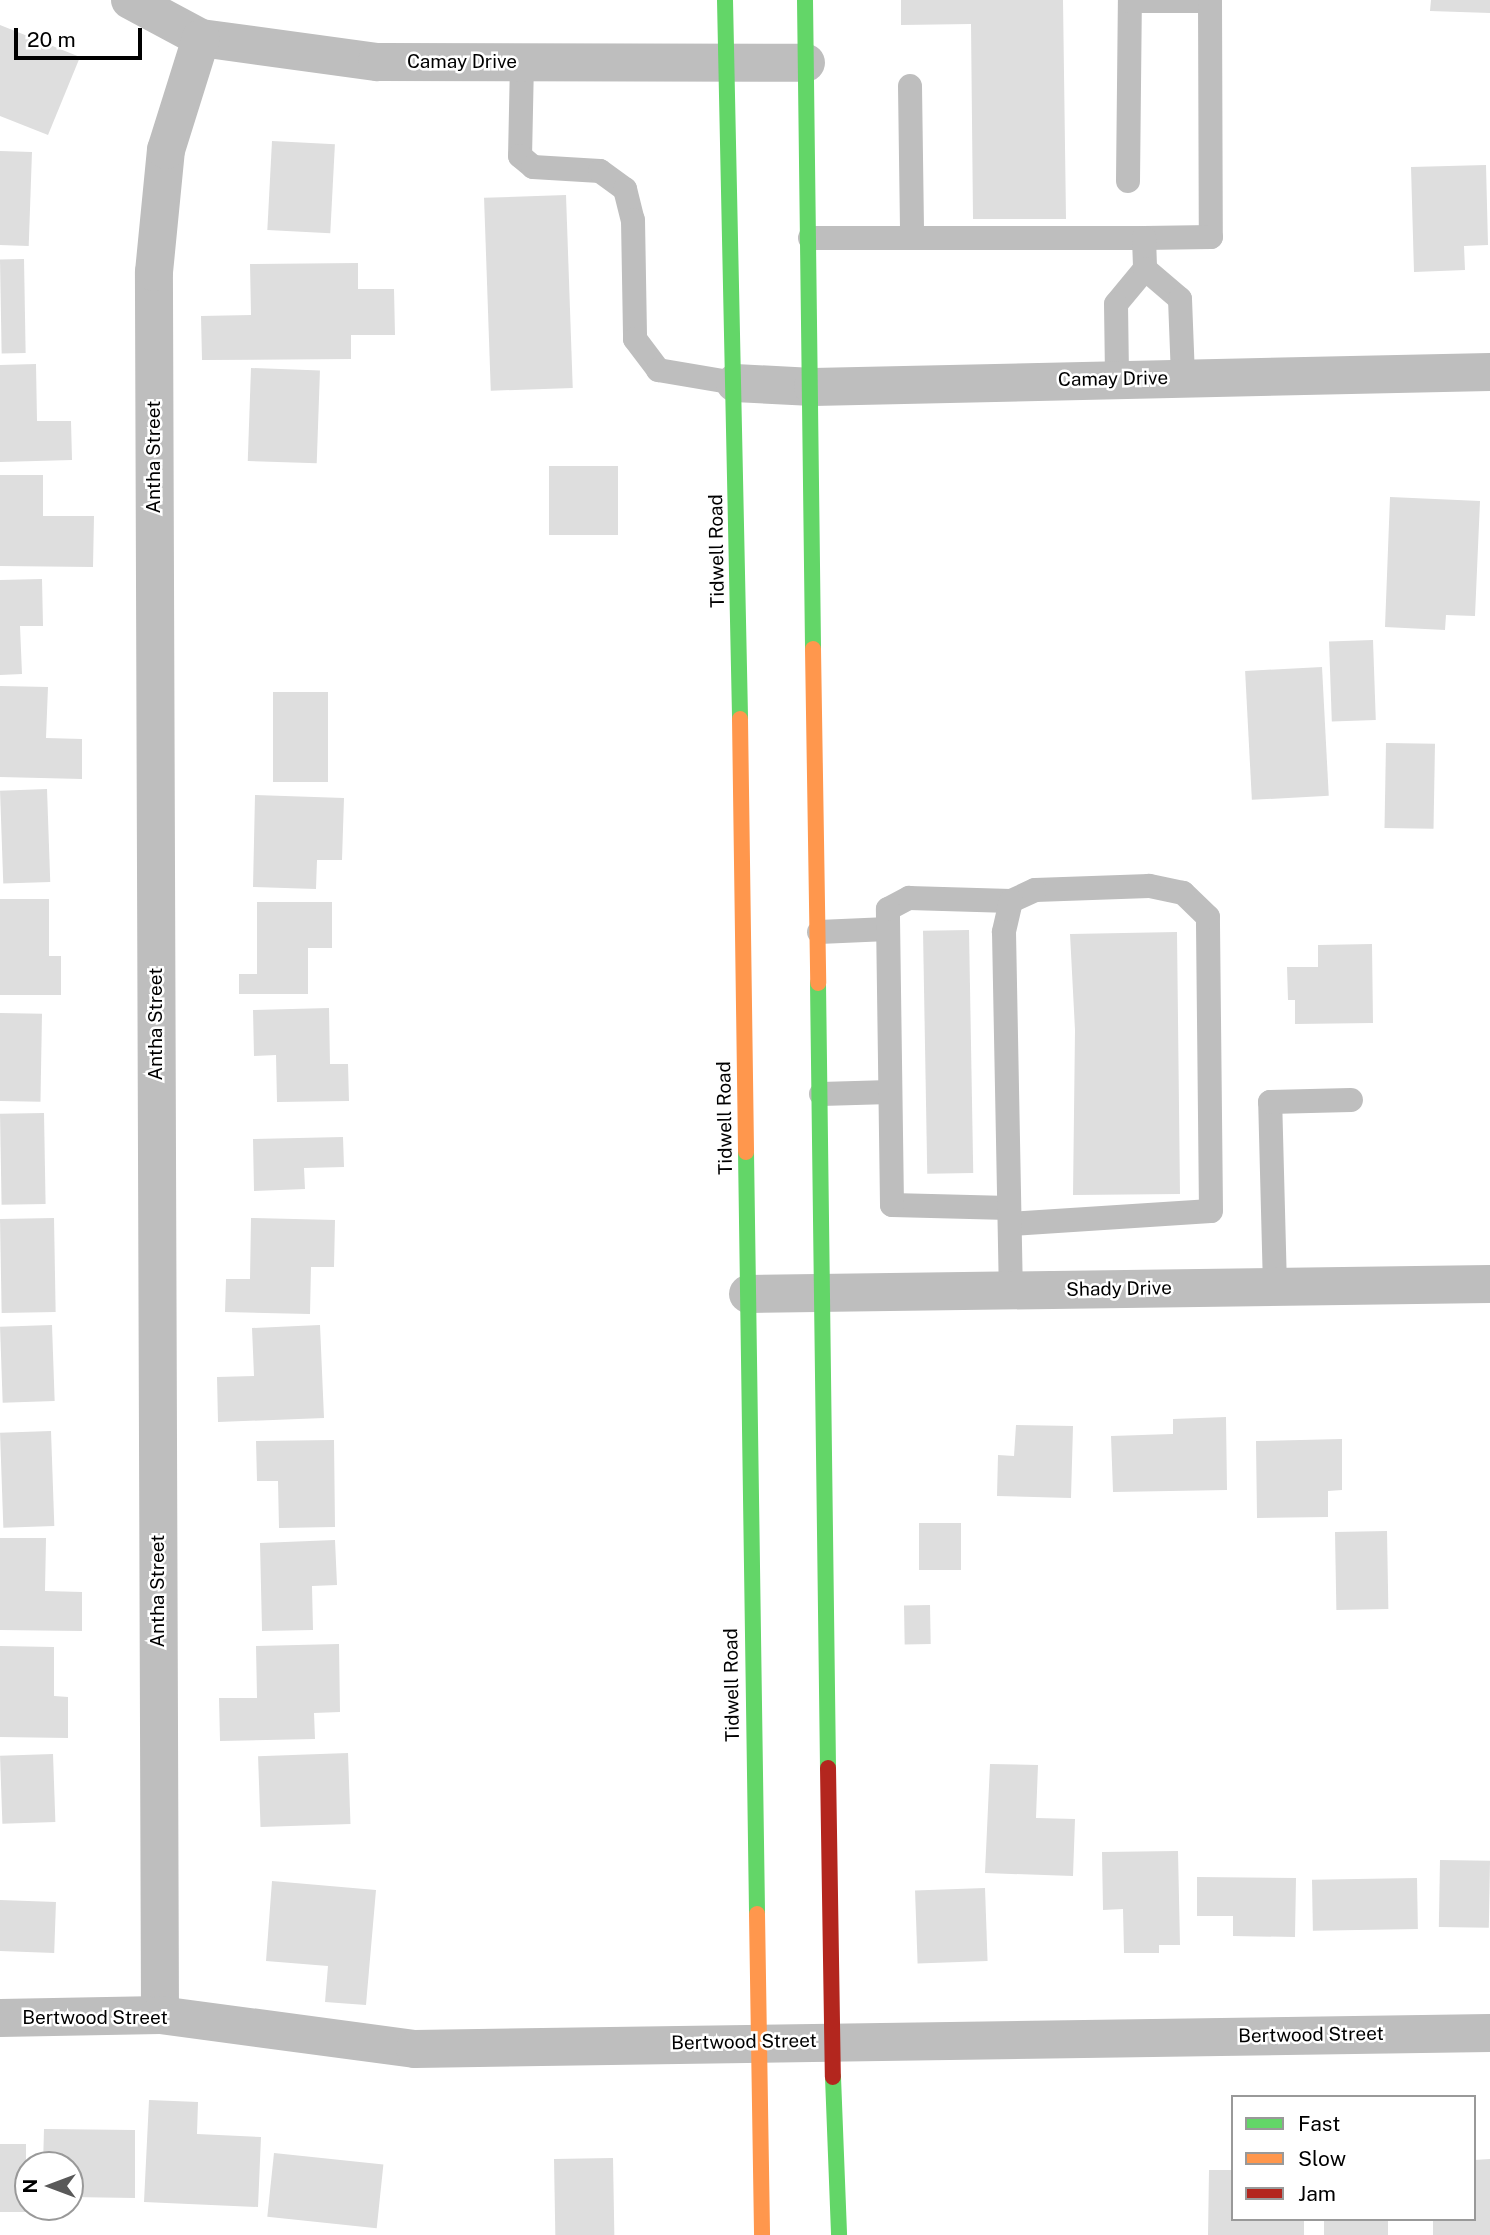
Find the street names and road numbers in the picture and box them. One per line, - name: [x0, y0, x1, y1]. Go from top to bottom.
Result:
- street label: Camay Drive: [407, 51, 517, 73]
- street label: Camay Drive: [1058, 367, 1168, 391]
- street label: Antha Street: [143, 401, 165, 513]
- street label: Tidwell Road: [705, 494, 729, 608]
- street label: Antha Street: [145, 968, 167, 1080]
- street label: Tidwell Road: [713, 1061, 737, 1175]
- street label: Shady Drive: [1066, 1277, 1172, 1301]
- street label: Antha Street: [147, 1535, 169, 1647]
- street label: Tidwell Road: [720, 1628, 744, 1742]
- street label: Bertwood Street: [22, 2007, 168, 2029]
- street label: Bertwood Street: [1238, 2022, 1384, 2048]
- street label: Bertwood Street: [671, 2029, 817, 2055]

